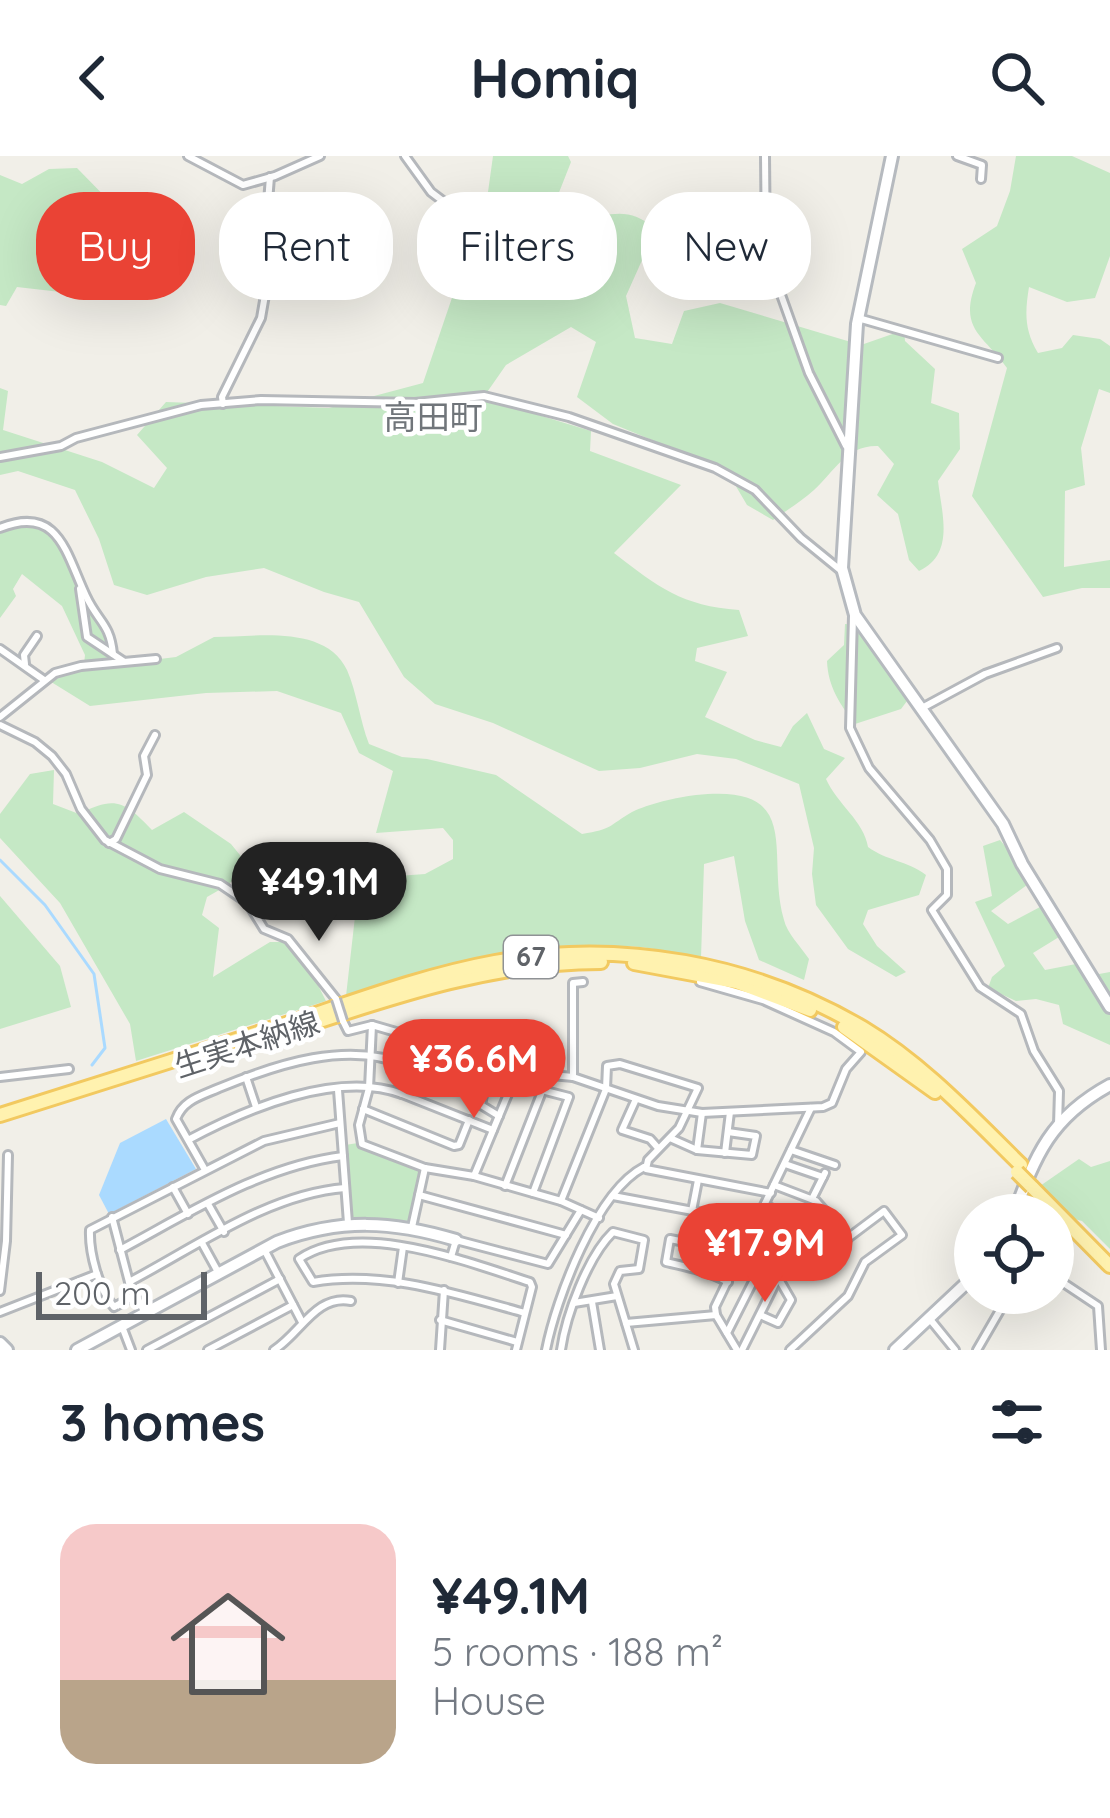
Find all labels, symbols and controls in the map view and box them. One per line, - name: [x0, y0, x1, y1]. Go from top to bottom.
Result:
- text: Homiq: [471, 44, 639, 112]
- icon: back: [60, 45, 126, 111]
- icon: search: [984, 45, 1050, 111]
- chip: Buy: [36, 192, 195, 300]
- chip: Rent: [219, 192, 393, 300]
- chip: Filters: [417, 192, 617, 300]
- chip: New: [641, 192, 811, 300]
- district label: 高田町: [384, 396, 483, 437]
- pin: ¥49.1M: [221, 842, 417, 944]
- text: ¥49.1M: [259, 856, 379, 905]
- road number: 67: [504, 936, 558, 978]
- street label: 生実本納線: [169, 1003, 324, 1085]
- pin: ¥36.6M: [376, 1019, 572, 1121]
- text: ¥36.6M: [410, 1033, 538, 1082]
- map controls: [954, 1194, 1074, 1314]
- button: locate: [954, 1194, 1074, 1314]
- pin: ¥17.9M: [667, 1203, 863, 1305]
- text: ¥17.9M: [705, 1217, 825, 1266]
- scale bar: [36, 1266, 207, 1319]
- text: 200 m: [54, 1272, 151, 1313]
- icon: filters: [984, 1389, 1050, 1455]
- text: 3 homes: [60, 1390, 265, 1454]
- text: ¥49.1M: [432, 1563, 590, 1627]
- icon: home: [156, 1572, 300, 1716]
- text: 5 rooms · 188 m²: [432, 1627, 723, 1676]
- text: House: [432, 1676, 546, 1725]

